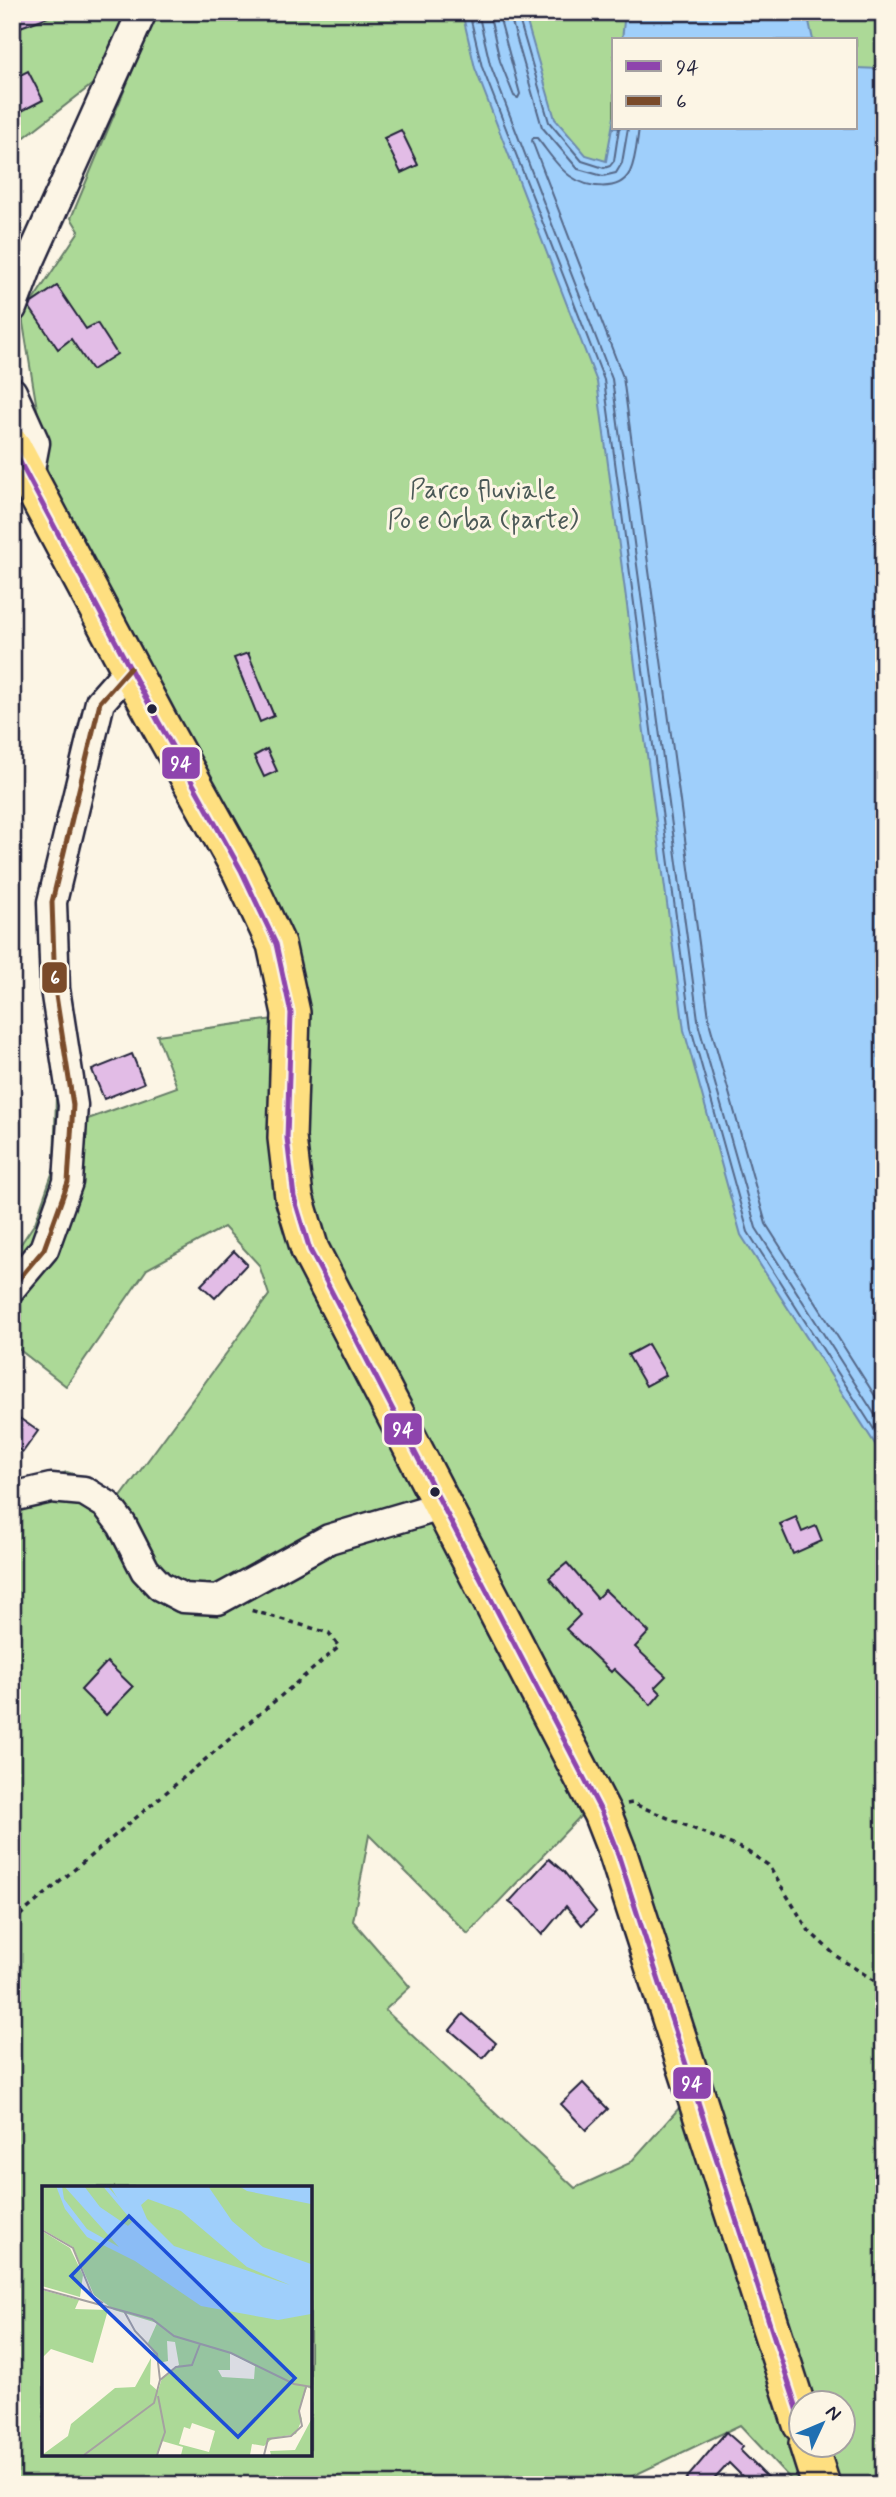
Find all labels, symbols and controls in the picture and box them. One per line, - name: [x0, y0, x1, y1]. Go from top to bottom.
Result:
- legend: [612, 38, 858, 130]
- text: 94: [676, 54, 699, 82]
- text: 6: [676, 88, 687, 116]
- park label: Parco fluviale Po e Orba (parte): [388, 474, 578, 538]
- unlabelled marker: [145, 702, 159, 716]
- line badge: 94: [161, 746, 201, 780]
- text: 94: [171, 752, 192, 777]
- line badge: 6: [41, 961, 68, 994]
- text: 6: [50, 966, 60, 991]
- line badge: 94: [383, 1412, 423, 1446]
- text: 94: [393, 1418, 414, 1443]
- unlabelled marker: [428, 1485, 442, 1499]
- line badge: 94: [672, 2066, 712, 2100]
- text: 94: [682, 2072, 703, 2097]
- inset map: [42, 2186, 312, 2455]
- north arrow: [788, 2388, 858, 2458]
- text: N: [820, 2400, 847, 2426]

